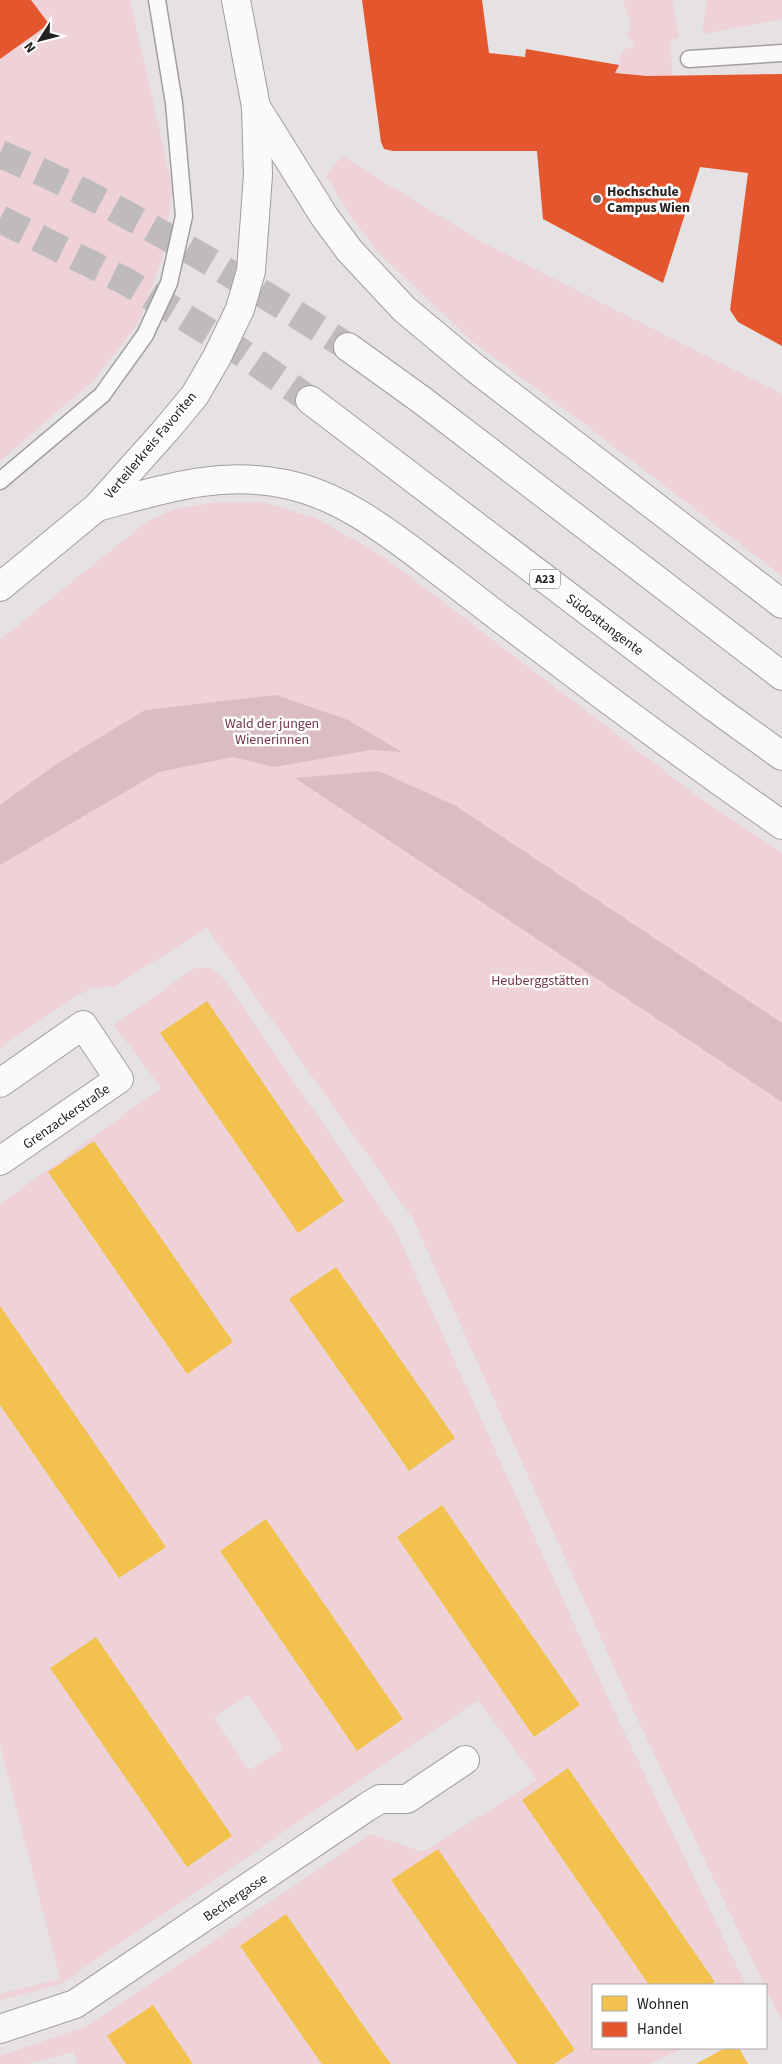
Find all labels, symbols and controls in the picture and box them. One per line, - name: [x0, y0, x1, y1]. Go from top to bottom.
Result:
- north arrow: [15, 15, 65, 65]
- text: N: [19, 37, 41, 57]
- place label: Hochschule Campus Wien: [607, 182, 690, 218]
- marker: Hochschule Campus Wien: [591, 193, 603, 205]
- street label: Verteilerkreis Favoriten: [100, 388, 202, 504]
- road number: A23: [530, 570, 560, 588]
- street label: Südosttangente: [561, 589, 647, 661]
- park label: Wald der jungen Wienerinnen: [225, 714, 319, 750]
- park label: Heuberggstätten: [491, 971, 589, 991]
- street label: Grenzackerstraße: [19, 1079, 114, 1154]
- street label: Bechergasse: [200, 1869, 272, 1927]
- legend: [592, 1984, 767, 2049]
- text: Wohnen: [637, 1994, 689, 2015]
- text: Handel: [637, 2019, 682, 2040]

